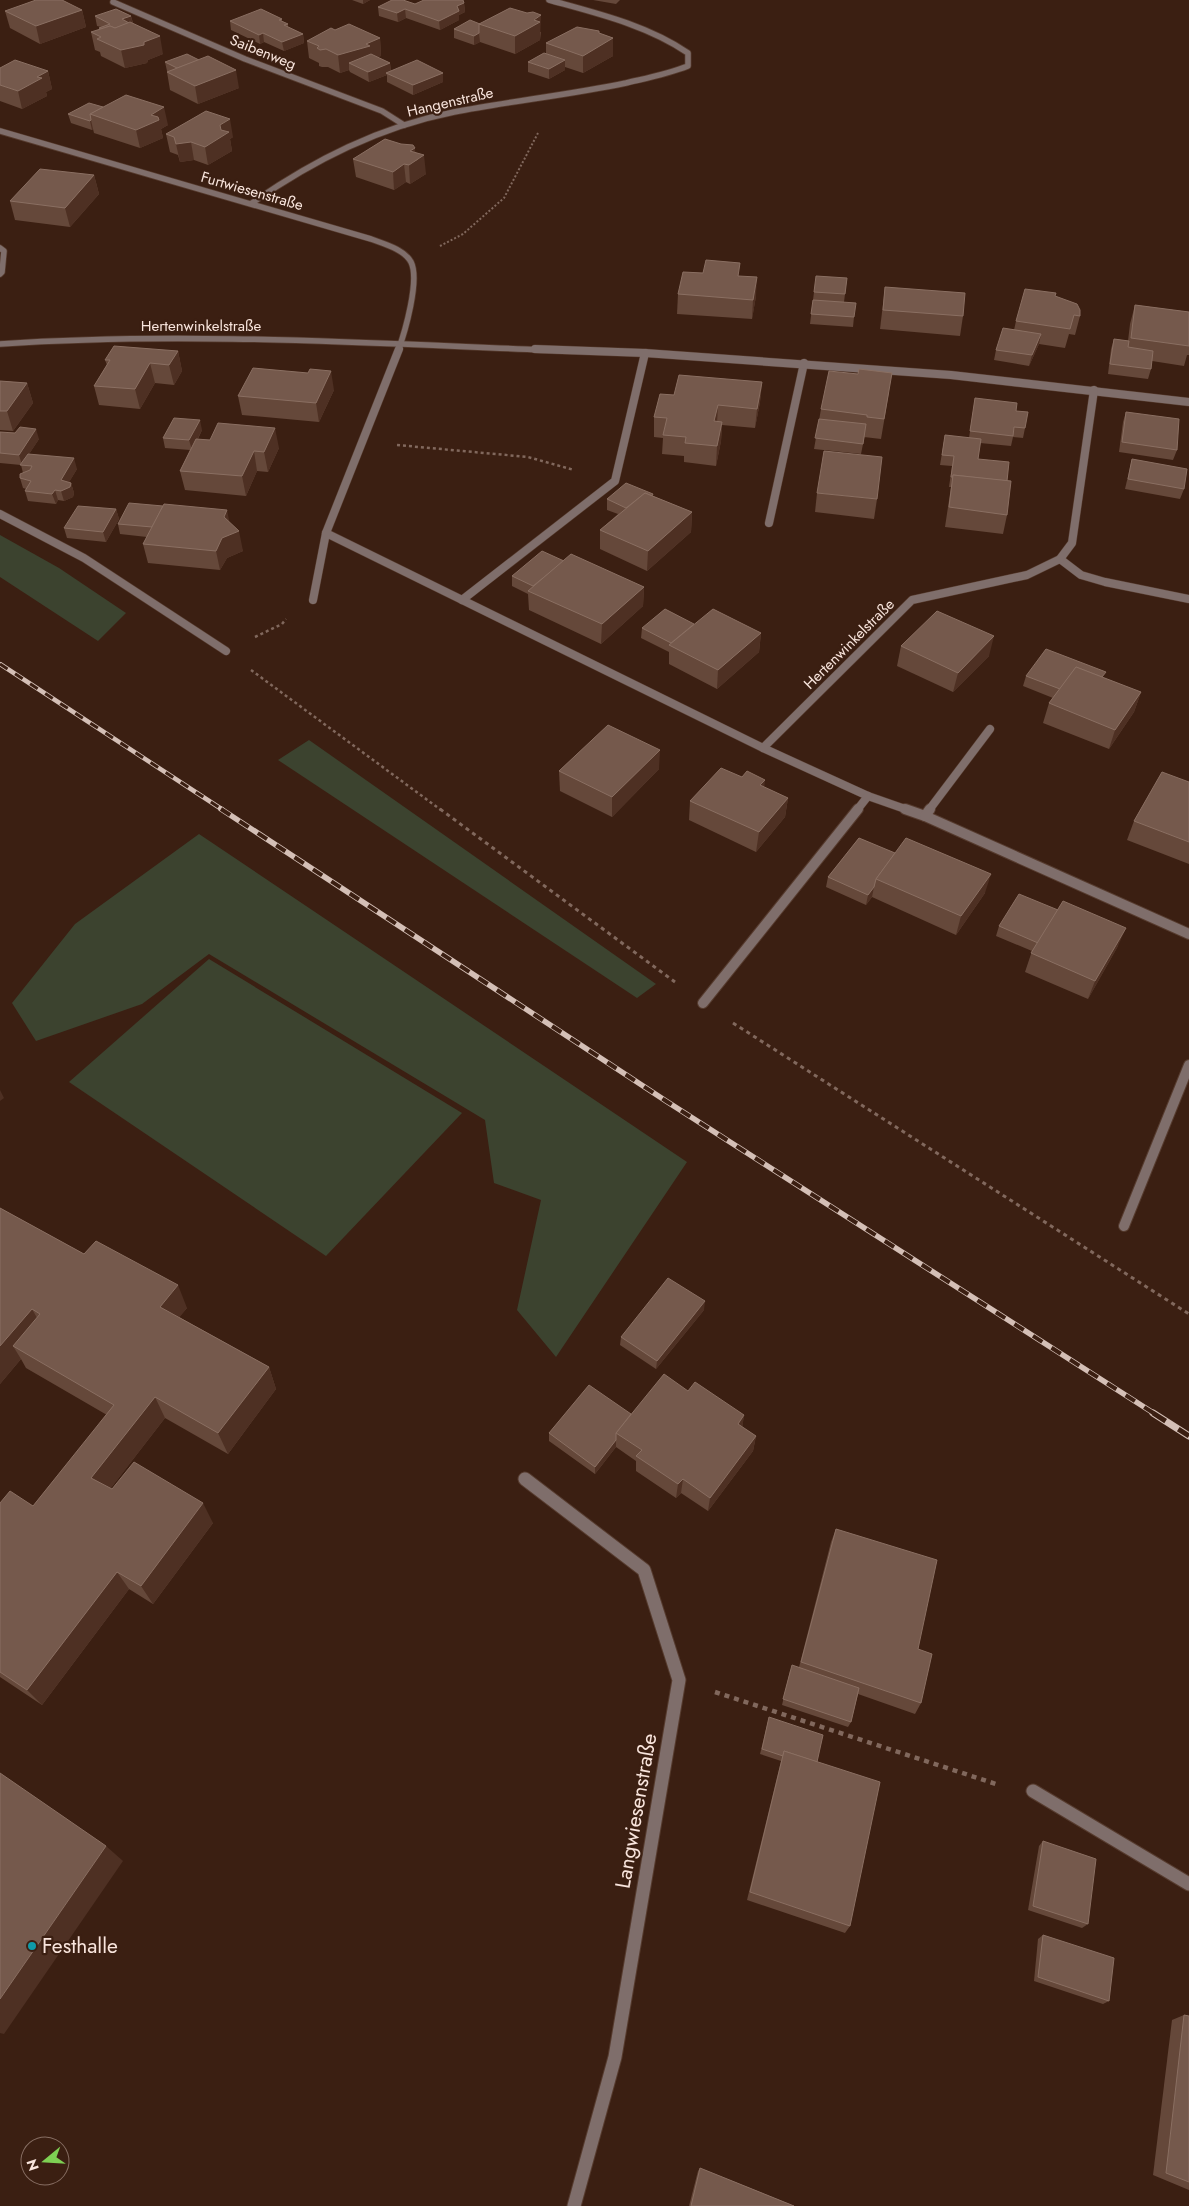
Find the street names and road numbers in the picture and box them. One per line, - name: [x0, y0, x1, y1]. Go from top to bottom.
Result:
- street label: Saibenweg: [227, 29, 299, 75]
- street label: Hangenstraße: [405, 81, 496, 123]
- street label: Furtwiesenstraße: [198, 166, 306, 216]
- street label: Hertenwinkelstraße: [141, 315, 261, 337]
- street label: Hertenwinkelstraße: [799, 593, 900, 694]
- street label: Langwiesenstraße: [608, 1731, 664, 1891]

